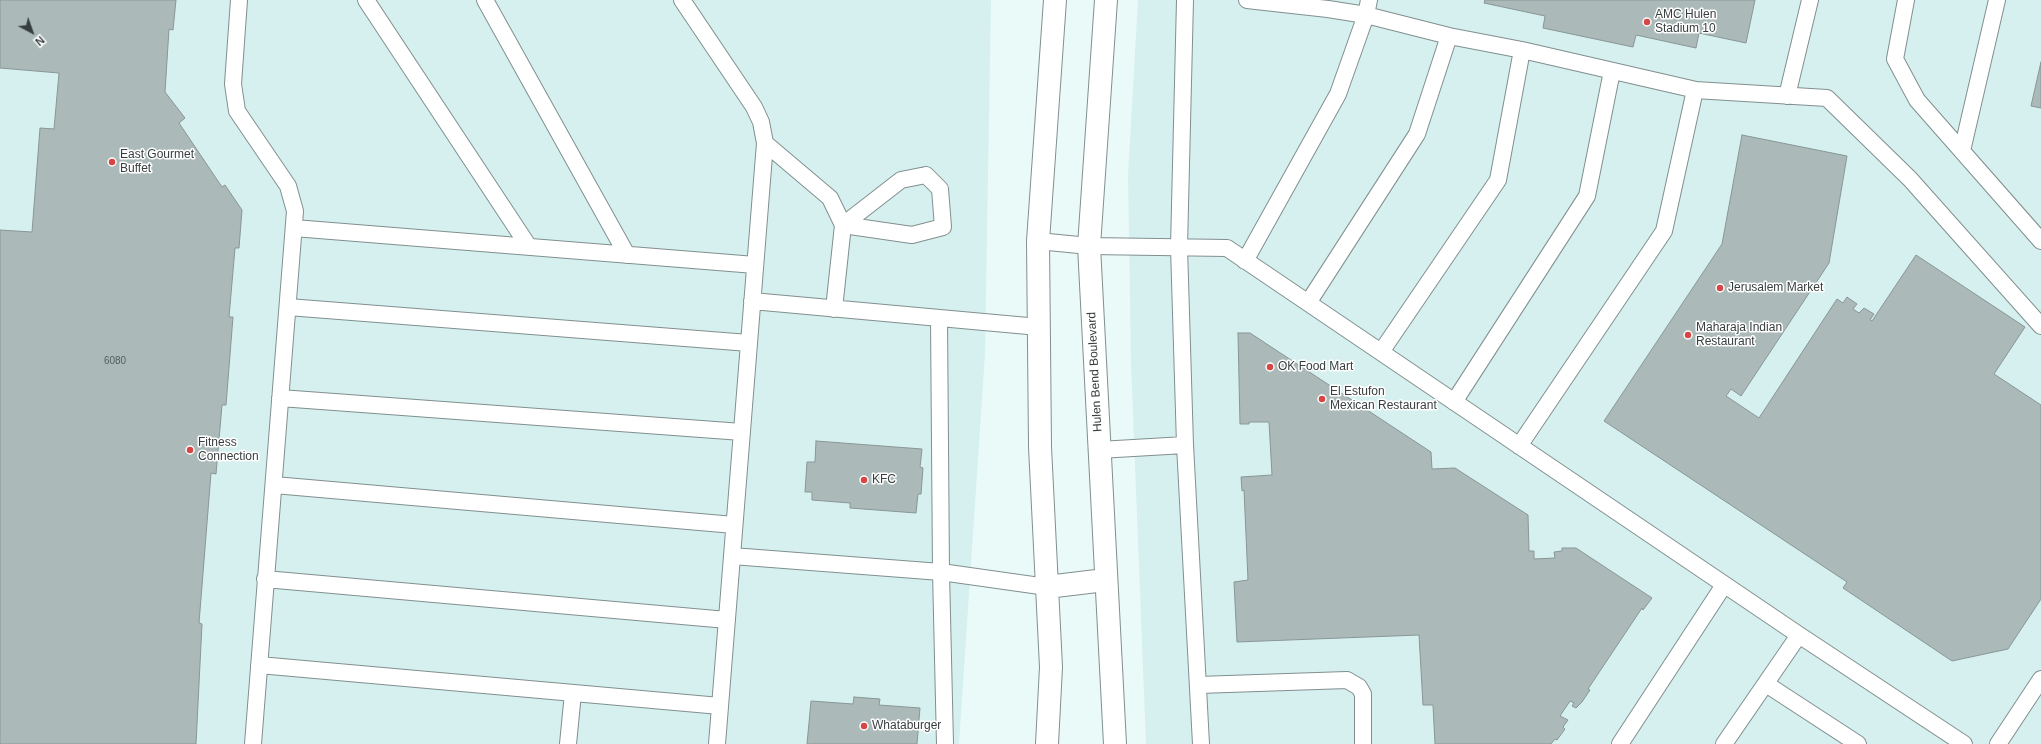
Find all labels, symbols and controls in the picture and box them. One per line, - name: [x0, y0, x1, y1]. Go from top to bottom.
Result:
- place label: AMC Hulen Stadium 10: [1655, 8, 1716, 36]
- north arrow: [12, 12, 52, 52]
- marker: AMC Hulen Stadium 10: [1642, 17, 1652, 27]
- text: N: [33, 34, 47, 48]
- place label: East Gourmet Buffet: [120, 148, 194, 176]
- marker: East Gourmet Buffet: [107, 157, 117, 167]
- place label: Jerusalem Market: [1728, 281, 1823, 295]
- marker: Jerusalem Market: [1715, 283, 1725, 293]
- street label: Hulen Bend Boulevard: [1085, 312, 1105, 432]
- place label: Maharaja Indian Restaurant: [1696, 321, 1782, 349]
- marker: Maharaja Indian Restaurant: [1683, 330, 1693, 340]
- house number: 6080: [104, 355, 126, 367]
- place label: OK Food Mart: [1278, 360, 1353, 374]
- marker: OK Food Mart: [1265, 362, 1275, 372]
- place label: El Estufon Mexican Restaurant: [1330, 385, 1437, 413]
- marker: El Estufon Mexican Restaurant: [1317, 394, 1327, 404]
- place label: Fitness Connection: [198, 436, 259, 464]
- marker: Fitness Connection: [185, 445, 195, 455]
- place label: KFC: [872, 473, 896, 487]
- marker: KFC: [859, 475, 869, 485]
- place label: Whataburger: [872, 719, 941, 733]
- marker: Whataburger: [859, 721, 869, 731]

